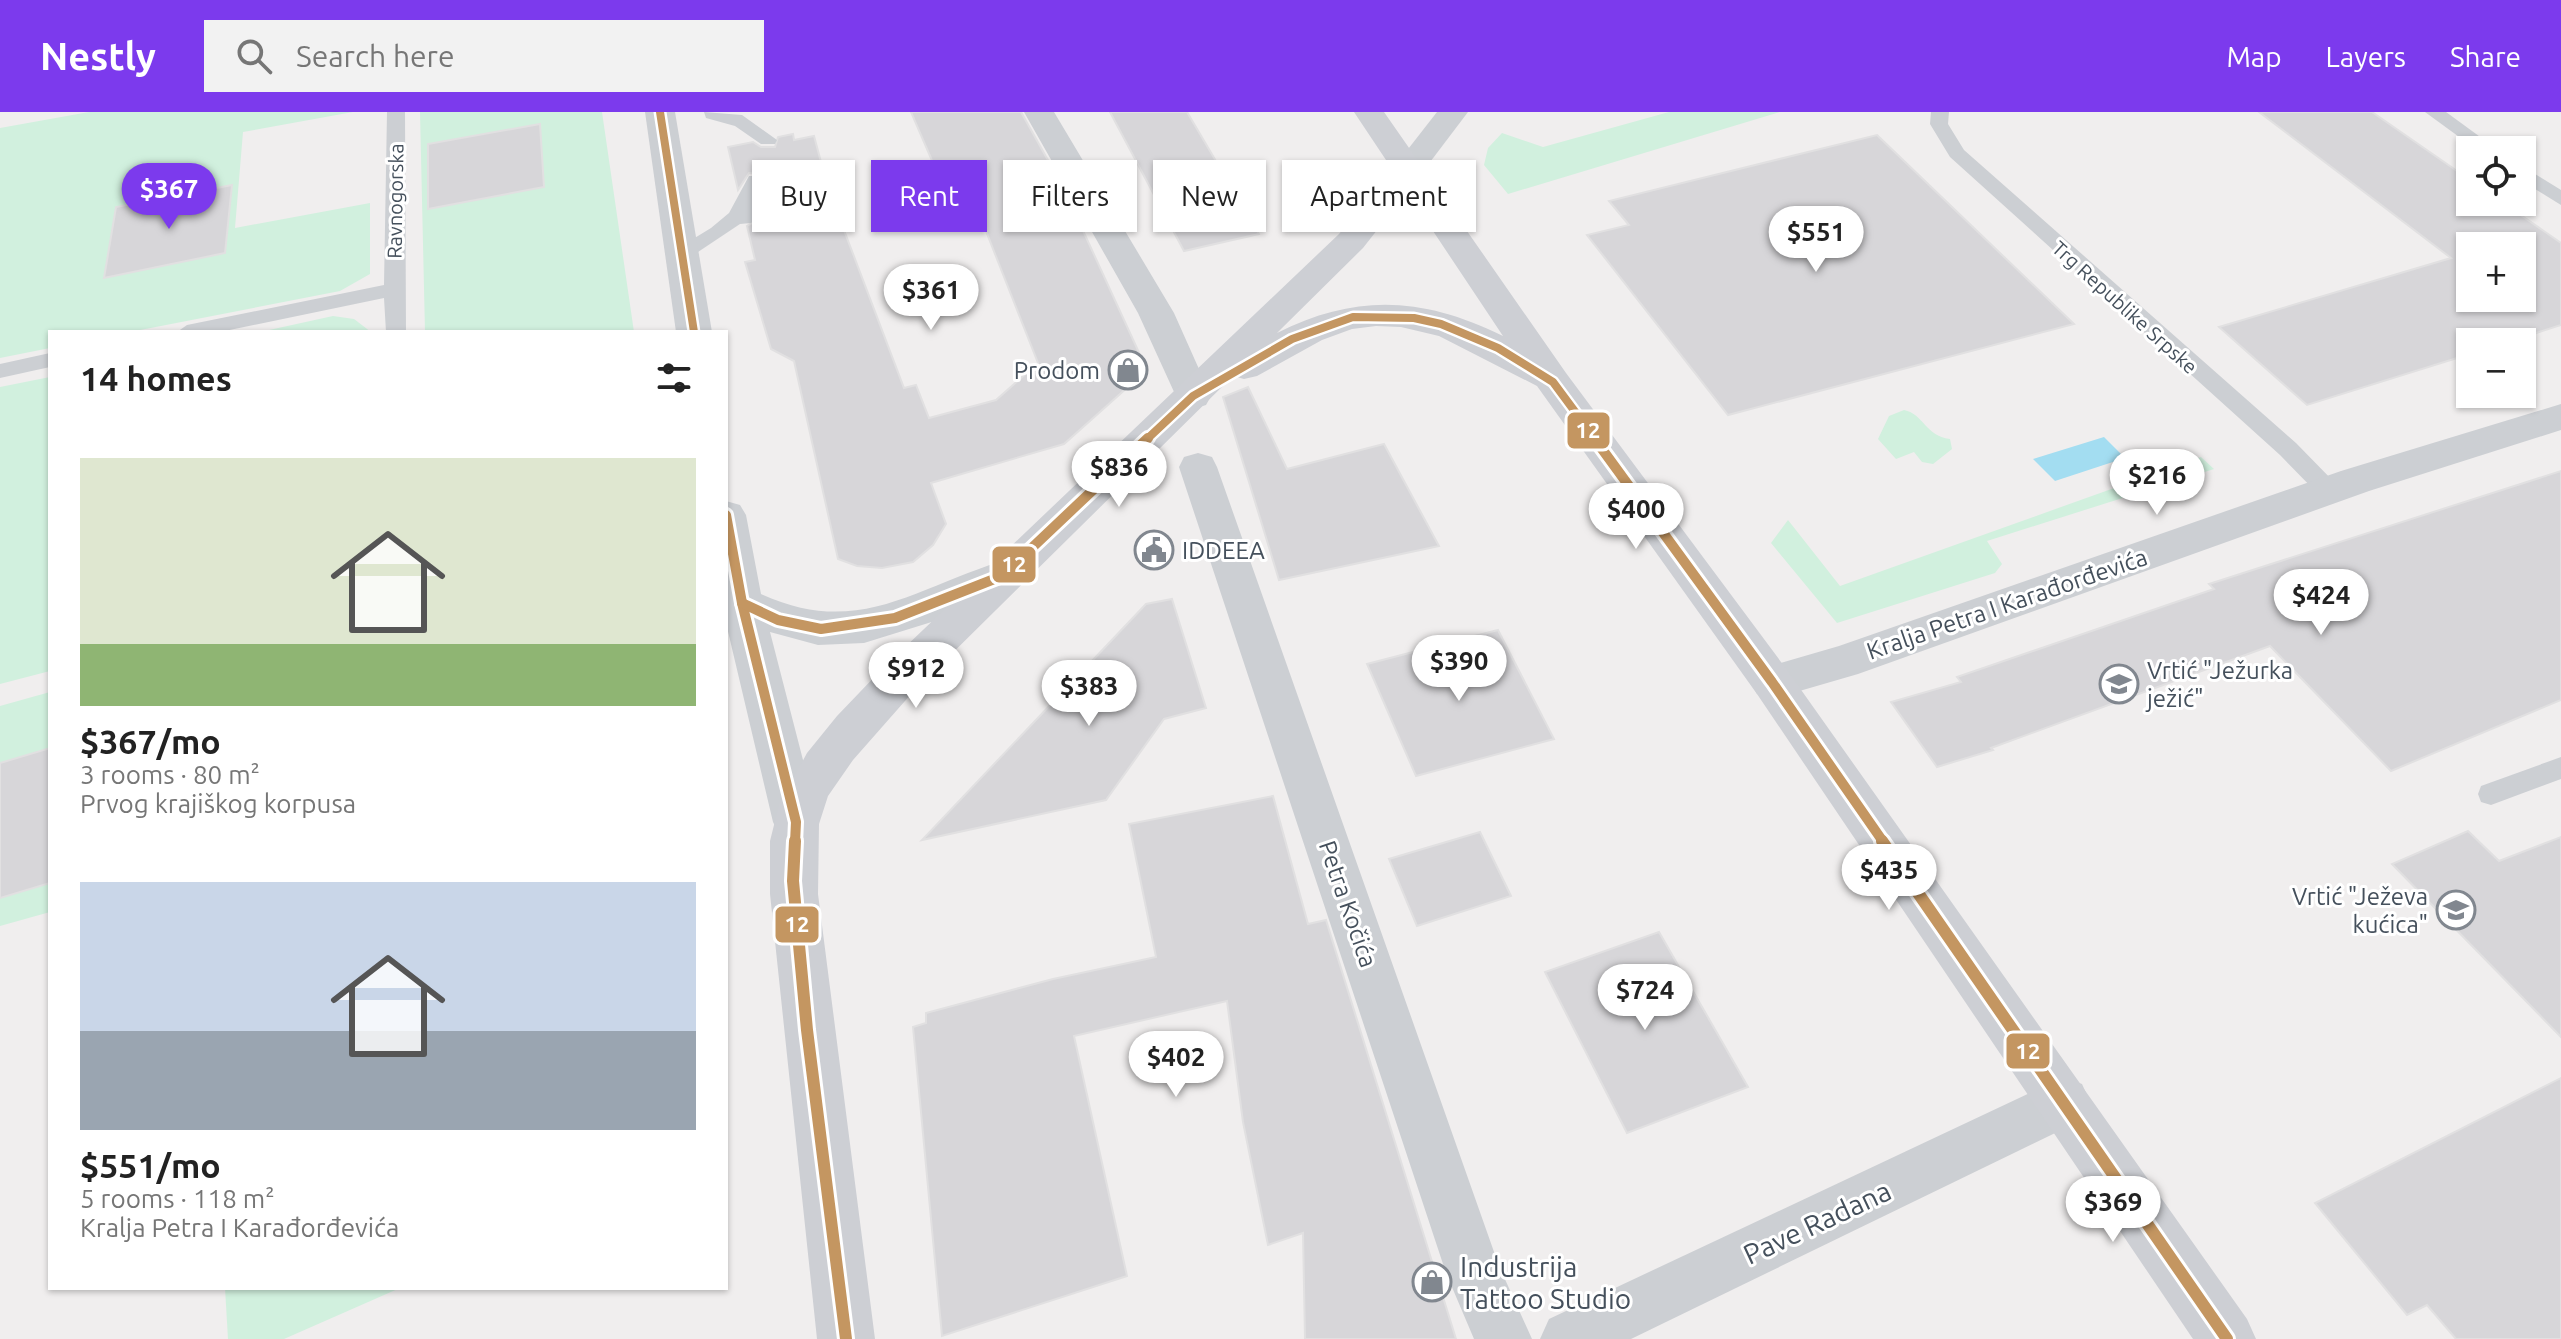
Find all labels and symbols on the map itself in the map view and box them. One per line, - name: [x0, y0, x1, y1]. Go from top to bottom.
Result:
- street label: Ravnogorska: [382, 143, 408, 259]
- pin: $367: [122, 163, 216, 231]
- pin: $551: [1769, 206, 1863, 274]
- street label: Trg Republike Srpske: [2048, 236, 2202, 378]
- pin: $361: [884, 264, 978, 332]
- shop icon: Prodom: [1107, 349, 1149, 391]
- place label: Prodom: [1014, 357, 1100, 384]
- line badge: 12: [1566, 411, 1611, 450]
- text: 12: [1576, 417, 1600, 442]
- pin: $836: [1072, 441, 1166, 509]
- pin: $216: [2110, 449, 2204, 517]
- pin: $400: [1589, 483, 1683, 551]
- public building icon: IDDEEA: [1133, 529, 1175, 571]
- place label: IDDEEA: [1182, 537, 1265, 564]
- street label: Kralja Petra I Karađorđevića: [1863, 543, 2151, 665]
- line badge: 12: [991, 545, 1037, 584]
- text: 12: [1002, 551, 1026, 576]
- pin: $424: [2274, 569, 2368, 637]
- pin: $390: [1412, 635, 1506, 703]
- pin: $912: [869, 642, 963, 710]
- place label: Vrtić "Ježurka ježić": [2145, 657, 2293, 712]
- pin: $383: [1042, 660, 1136, 728]
- school or university icon: Vrtić "Ježurka ježić": [2098, 663, 2140, 705]
- street label: Petra Kočića: [1314, 837, 1382, 971]
- pin: $435: [1842, 844, 1936, 912]
- place label: Vrtić "Ježeva kućica": [2292, 883, 2428, 938]
- school or university icon: Vrtić "Ježeva kućica": [2435, 889, 2477, 931]
- line badge: 12: [774, 905, 820, 944]
- text: 12: [785, 911, 809, 936]
- pin: $724: [1598, 964, 1692, 1032]
- pin: $402: [1129, 1031, 1223, 1099]
- line badge: 12: [2005, 1032, 2051, 1070]
- text: 12: [2016, 1038, 2040, 1063]
- street label: Pave Radana: [1738, 1174, 1896, 1270]
- pin: $369: [2066, 1176, 2160, 1244]
- place label: Industrija Tattoo Studio: [1460, 1251, 1631, 1314]
- shop icon: Industrija Tattoo Studio: [1411, 1261, 1453, 1303]

